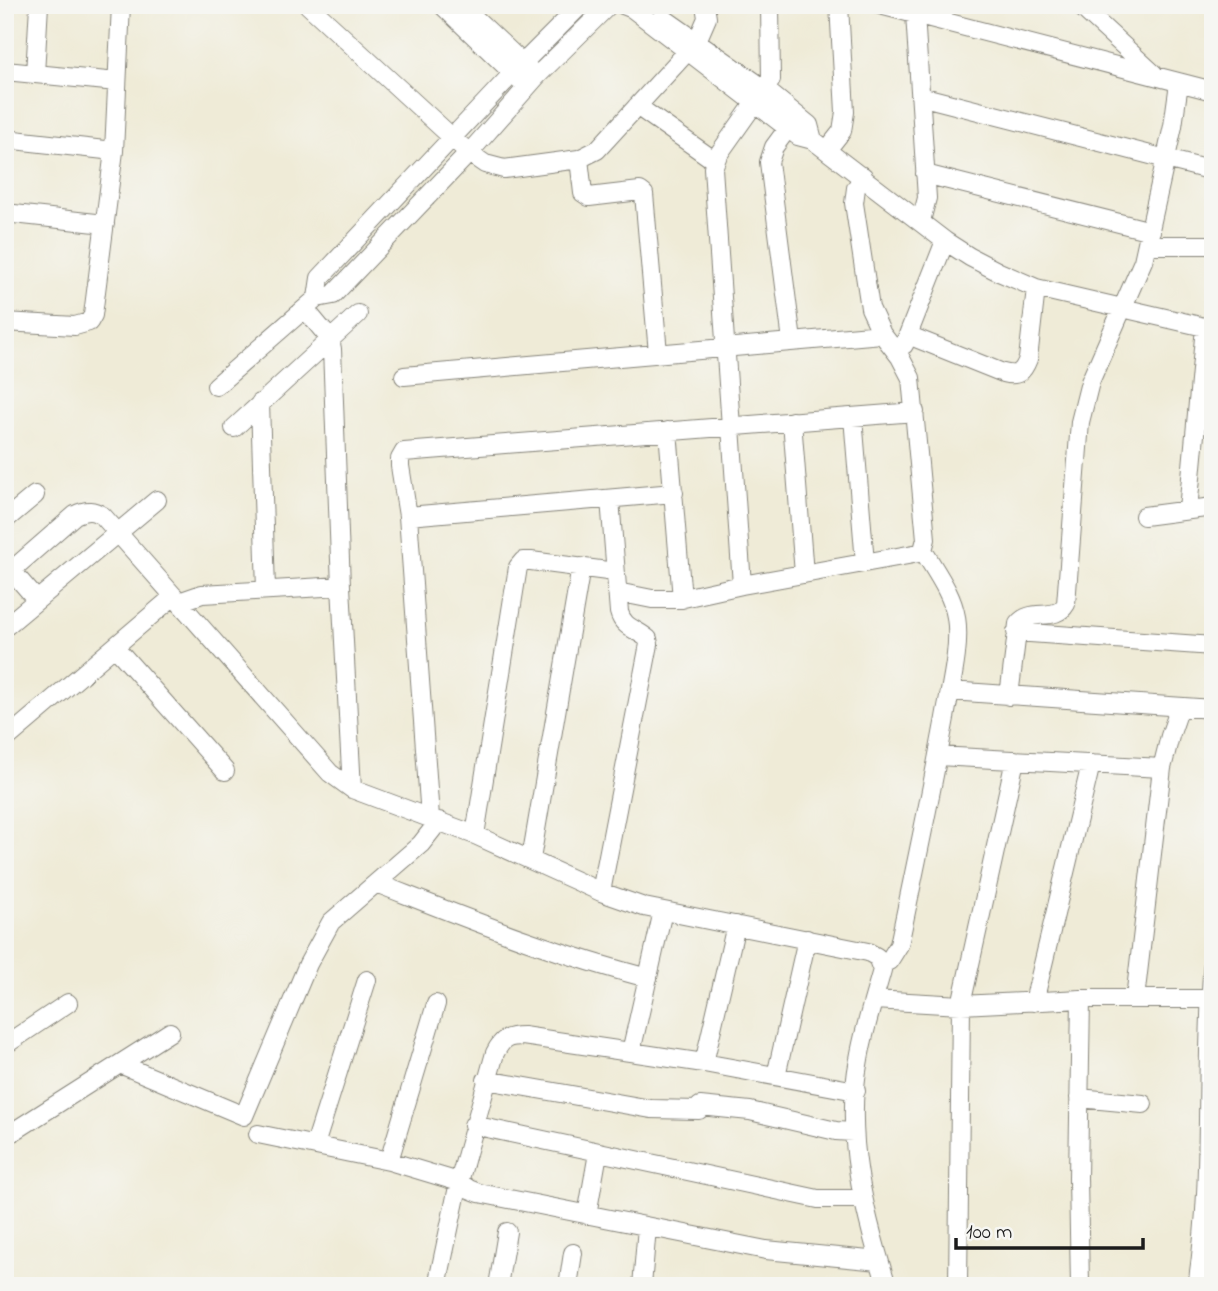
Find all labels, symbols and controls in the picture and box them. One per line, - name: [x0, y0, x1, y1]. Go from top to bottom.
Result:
- scale bar: [956, 1207, 1143, 1251]
- text: 100 m: [966, 1218, 1012, 1248]

